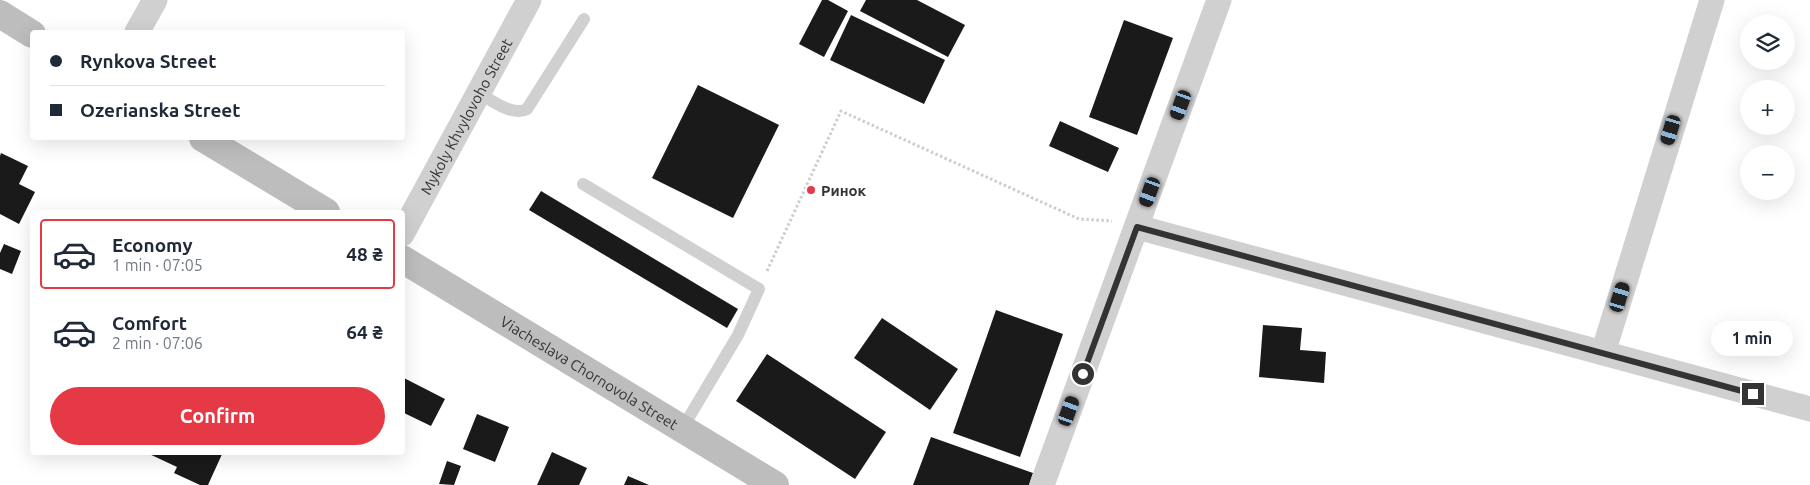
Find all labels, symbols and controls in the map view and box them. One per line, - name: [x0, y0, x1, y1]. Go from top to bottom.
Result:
- map controls: [1740, 15, 1795, 200]
- button: layers: [1740, 15, 1795, 70]
- street label: Mykoly Khvylovoho Street: [417, 35, 515, 197]
- text: Rynkova Street: [80, 50, 217, 72]
- button: +: [1740, 80, 1795, 135]
- car: [1168, 88, 1193, 122]
- text: Ozerianska Street: [80, 99, 241, 121]
- car: [1659, 113, 1682, 147]
- button: −: [1740, 145, 1795, 200]
- car: [1137, 175, 1162, 209]
- place label: Ринок: [821, 182, 867, 199]
- marker: Ринок: [805, 184, 817, 196]
- icon: car: [52, 232, 97, 277]
- text: Economy: [112, 234, 193, 256]
- text: 48 ₴: [346, 243, 383, 265]
- text: 1 min · 07:05: [112, 256, 203, 274]
- car: [1608, 280, 1631, 314]
- icon: car: [52, 310, 97, 355]
- text: Comfort: [112, 312, 187, 334]
- street label: Viacheslava Chornovola Street: [497, 312, 681, 433]
- text: 64 ₴: [346, 321, 383, 343]
- callout: 1 min: [1712, 322, 1794, 356]
- text: 1 min: [1732, 329, 1772, 347]
- text: 2 min · 07:06: [112, 334, 203, 352]
- route start: [1072, 363, 1094, 385]
- route end: [1742, 383, 1764, 405]
- button: Confirm: [50, 387, 385, 445]
- car: [1056, 394, 1081, 428]

